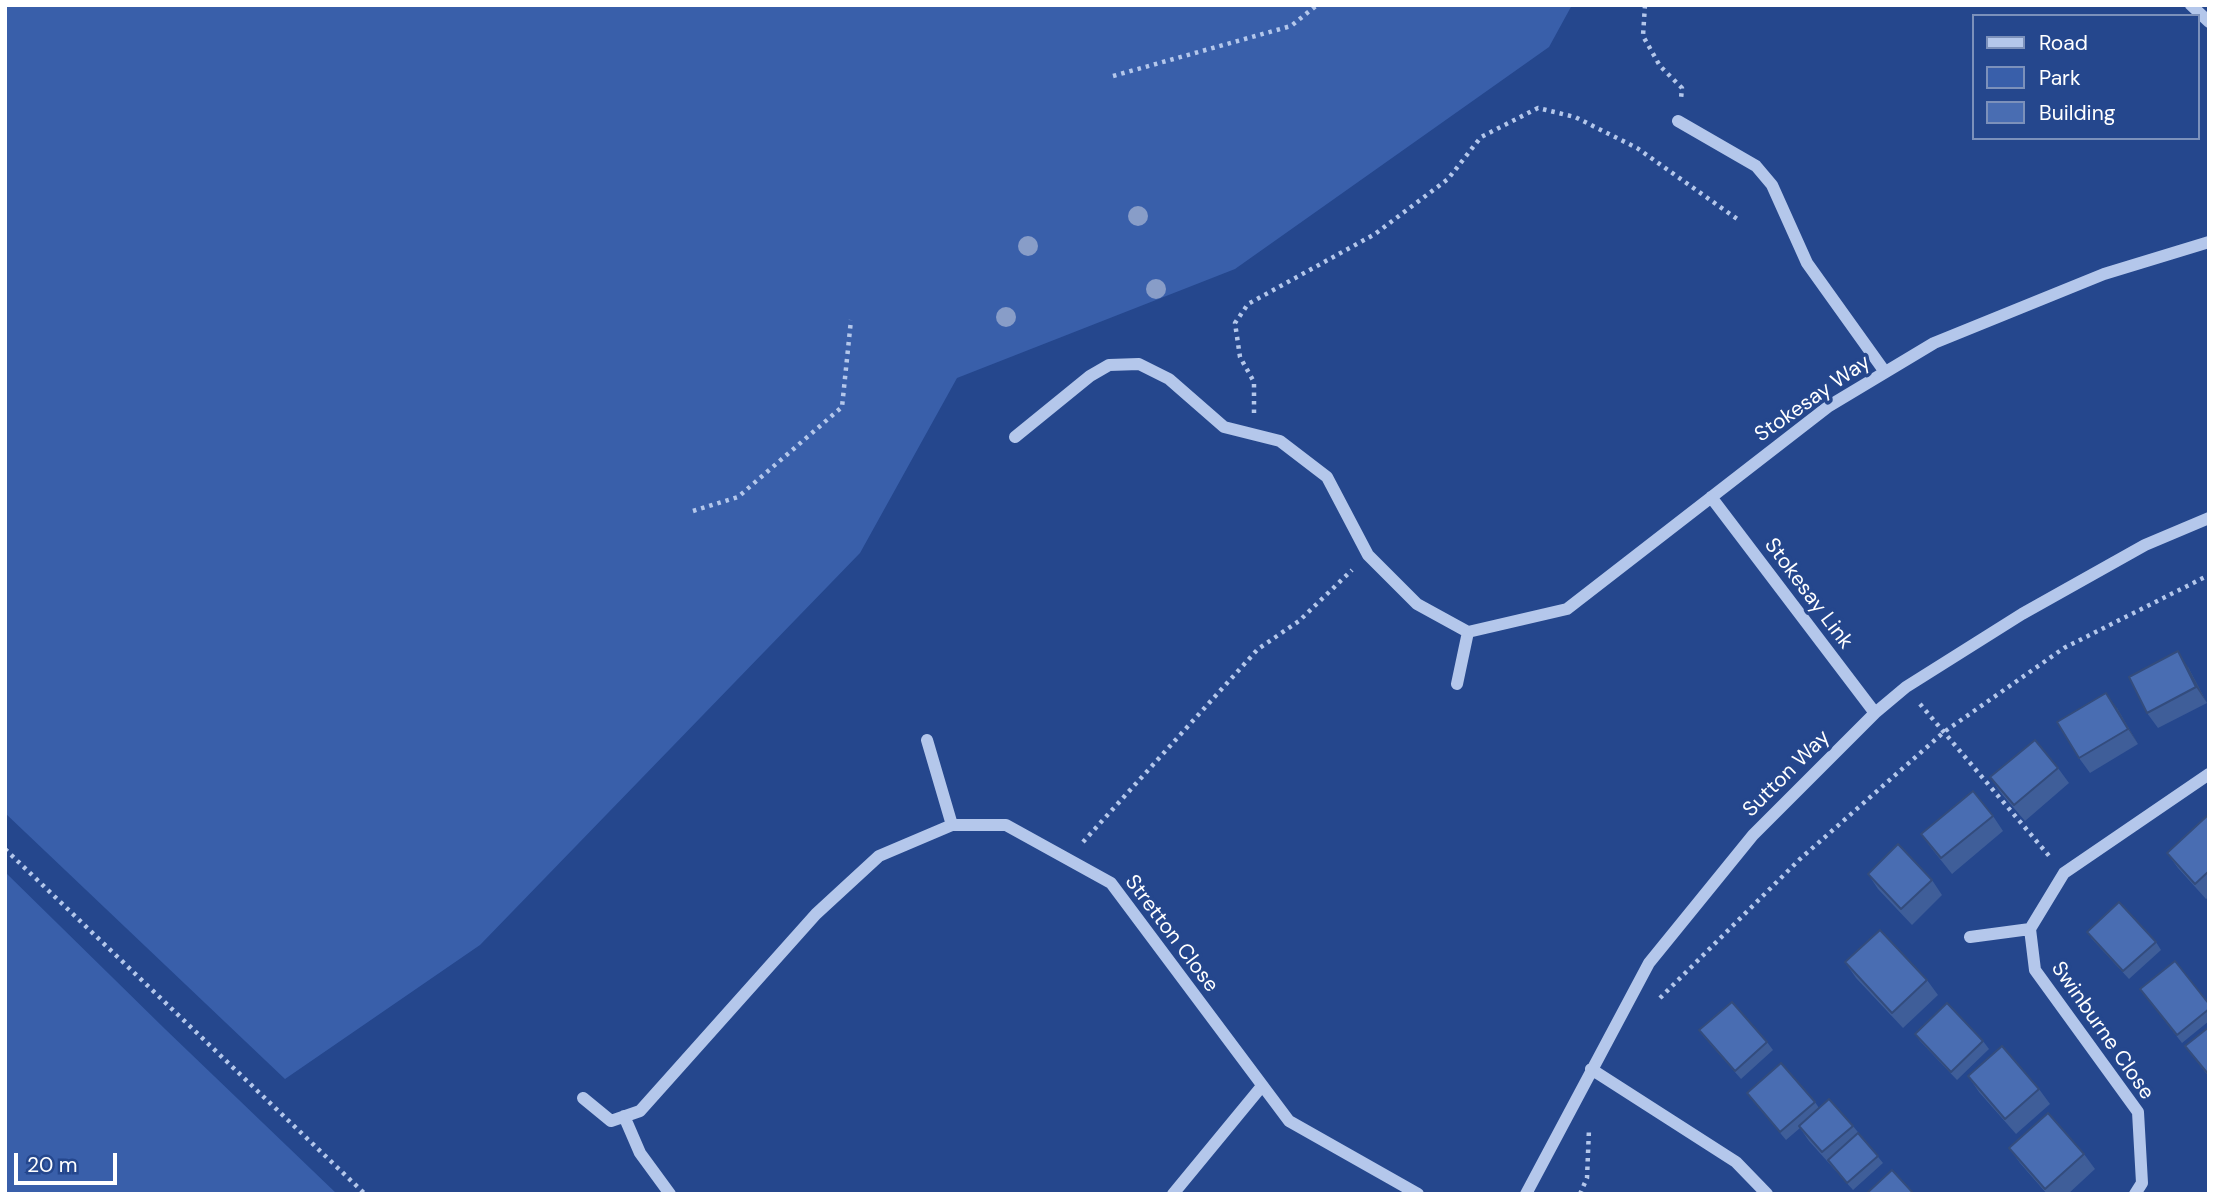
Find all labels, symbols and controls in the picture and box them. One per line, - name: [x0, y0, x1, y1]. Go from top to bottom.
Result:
- legend: [1972, 14, 2200, 140]
- text: Road: [2039, 29, 2088, 57]
- text: Park: [2039, 64, 2080, 92]
- text: Building: [2039, 99, 2115, 127]
- street label: Stokesay Way: [1750, 350, 1876, 448]
- street label: Stokesay Link: [1758, 534, 1858, 654]
- street label: Sutton Way: [1738, 725, 1836, 823]
- street label: Stretton Close: [1119, 870, 1223, 998]
- street label: Swinburne Close: [2045, 957, 2159, 1105]
- scale bar: [18, 1140, 121, 1184]
- text: 20 m: [27, 1151, 78, 1179]

